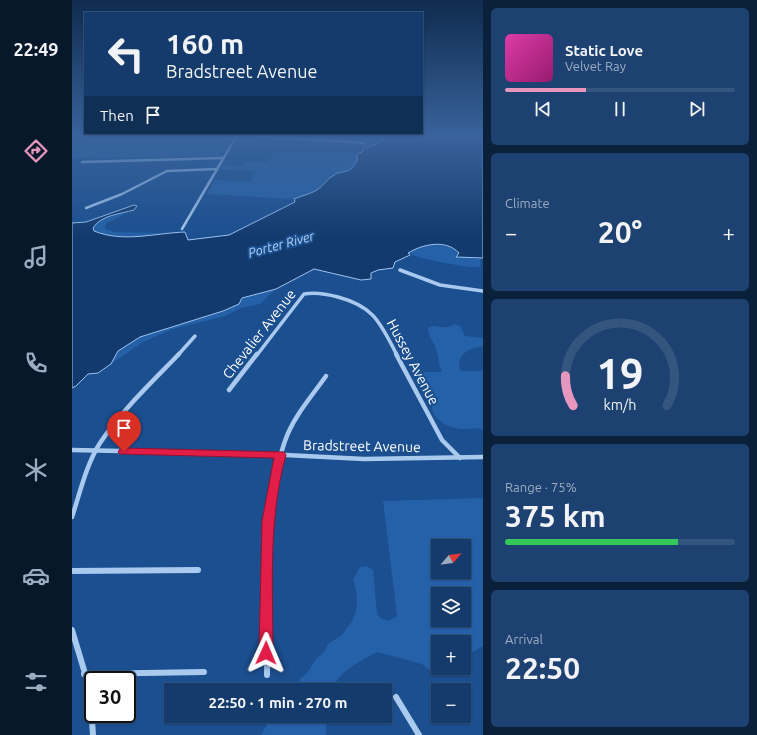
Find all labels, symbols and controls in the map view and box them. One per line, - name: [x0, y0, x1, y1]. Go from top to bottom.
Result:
- icon: left: [100, 28, 152, 80]
- text: 160 m: [166, 28, 244, 59]
- text: 22:49: [13, 39, 59, 59]
- text: Static Love: [565, 42, 643, 59]
- text: Velvet Ray: [565, 59, 626, 73]
- text: Bradstreet Avenue: [166, 61, 317, 81]
- icon: previous: [532, 98, 554, 120]
- icon: pause: [609, 98, 631, 120]
- icon: next: [686, 98, 708, 120]
- icon: arrive: [142, 104, 164, 126]
- text: Then: [100, 107, 134, 124]
- icon: directions: [22, 137, 50, 165]
- text: Climate: [505, 196, 550, 210]
- text: 20°: [598, 215, 642, 249]
- text: −: [505, 220, 517, 245]
- text: +: [723, 220, 735, 245]
- water label: Porter River: [246, 228, 317, 260]
- icon: music: [22, 243, 50, 271]
- street label: Chevalier Avenue: [219, 286, 299, 382]
- street label: Hussey Avenue: [384, 316, 442, 408]
- icon: phone: [22, 349, 50, 377]
- text: 19: [597, 349, 643, 396]
- text: km/h: [604, 396, 636, 412]
- pin: [107, 411, 141, 452]
- icon: arrive: [113, 417, 135, 439]
- street label: Bradstreet Avenue: [303, 437, 421, 455]
- icon: climate: [22, 456, 50, 484]
- text: Range · 75%: [505, 480, 577, 494]
- text: 375 km: [505, 499, 606, 533]
- north arrow: [431, 539, 471, 579]
- map controls: [431, 539, 471, 723]
- icon: car: [22, 562, 50, 590]
- button: layers: [431, 587, 471, 627]
- position arrow: [245, 632, 287, 674]
- text: Arrival: [505, 632, 543, 646]
- button: +: [431, 635, 471, 675]
- text: 22:50: [505, 651, 580, 685]
- icon: filters: [22, 668, 50, 696]
- speed limit sign: 30: [84, 671, 136, 723]
- button: −: [431, 683, 471, 723]
- text: 22:50 · 1 min · 270 m: [209, 694, 347, 711]

